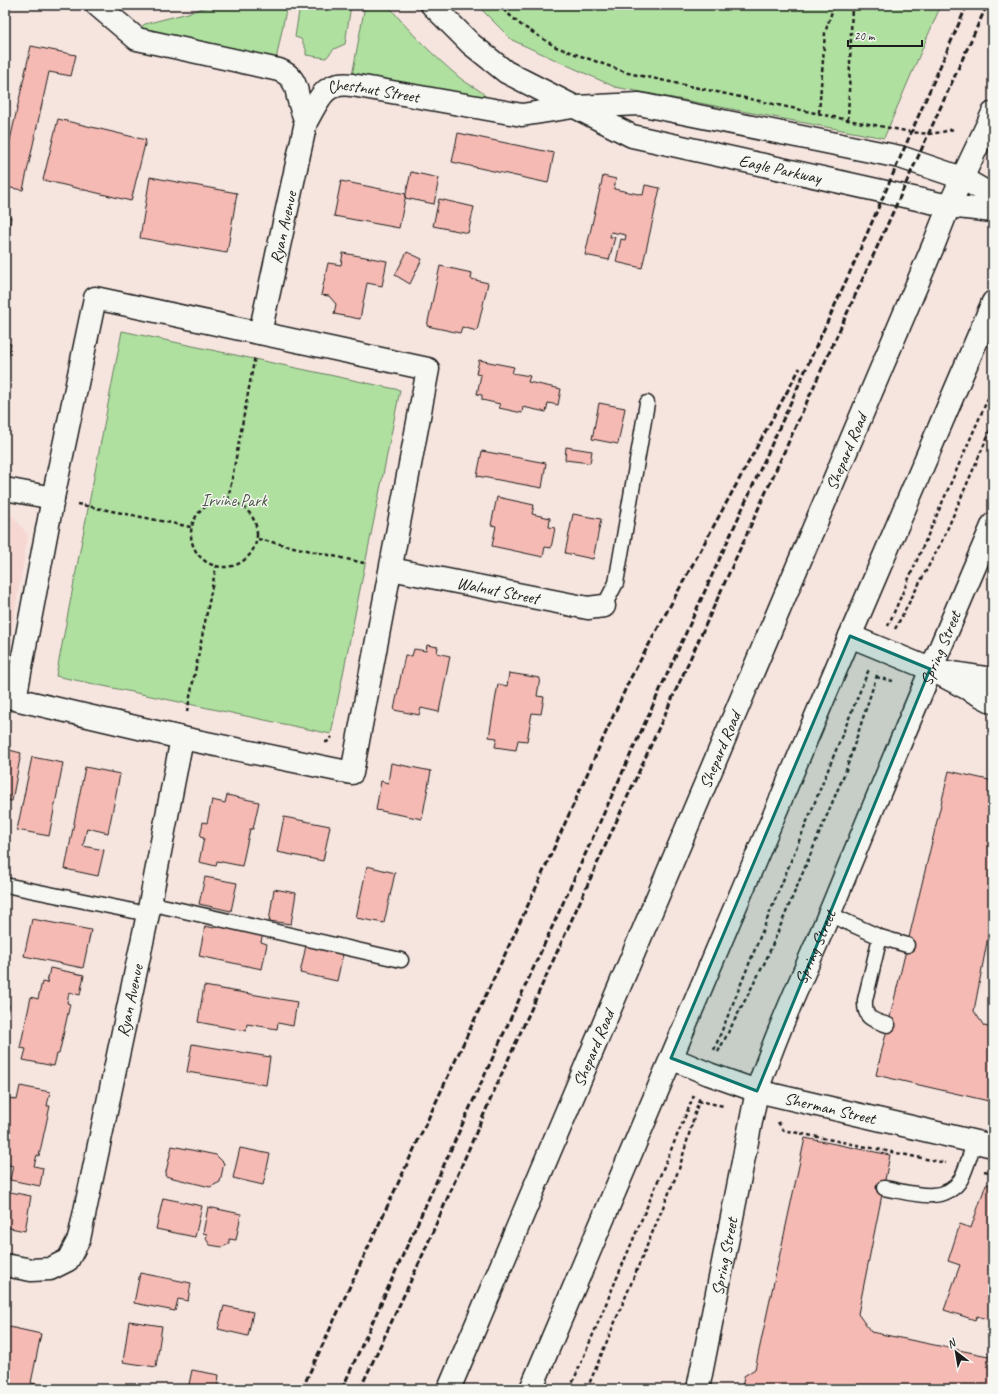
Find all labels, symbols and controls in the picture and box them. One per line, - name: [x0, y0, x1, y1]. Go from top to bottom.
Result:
- scale bar: [848, 22, 922, 48]
- text: 20 m: [854, 28, 876, 44]
- street label: Chestnut Street: [323, 74, 423, 108]
- street label: Eagle Parkway: [737, 150, 824, 189]
- street label: Ryan Avenue: [265, 188, 302, 266]
- street label: Shepard Road: [821, 407, 873, 493]
- park label: Irvine Park: [201, 490, 268, 511]
- street label: Walnut Street: [455, 572, 543, 610]
- street label: Spring Street: [916, 606, 967, 689]
- street label: Shepard Road: [695, 706, 747, 792]
- street label: Spring Street: [790, 905, 842, 987]
- street label: Ryan Avenue: [112, 961, 148, 1039]
- street label: Shepard Road: [568, 1004, 621, 1090]
- street label: Sherman Street: [782, 1088, 880, 1130]
- street label: Spring Street: [707, 1214, 743, 1297]
- north arrow: [936, 1332, 976, 1372]
- text: N: [944, 1335, 959, 1351]

